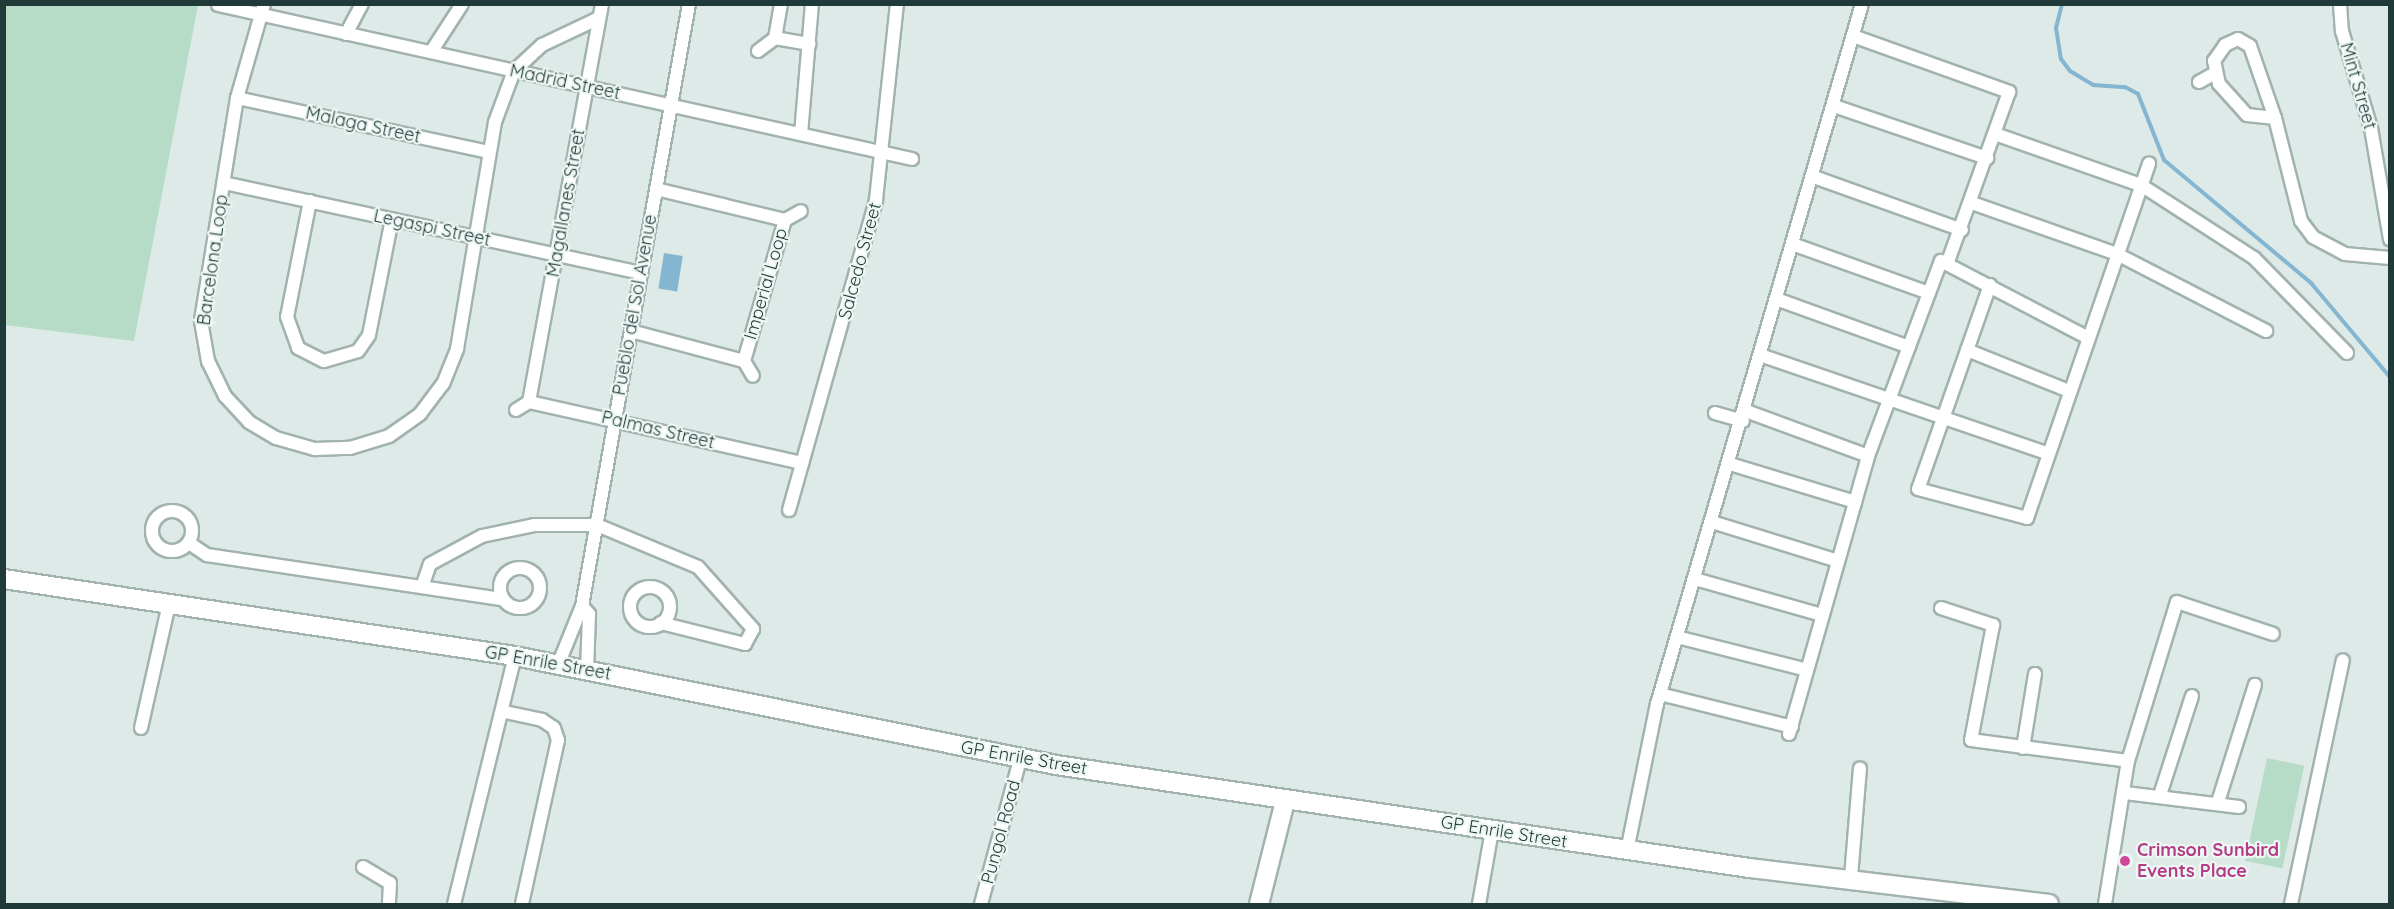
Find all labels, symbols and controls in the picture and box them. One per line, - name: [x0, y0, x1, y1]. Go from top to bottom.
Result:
- street label: Mint Street: [2335, 40, 2381, 132]
- street label: Madrid Street: [508, 60, 622, 104]
- street label: Malaga Street: [304, 102, 422, 148]
- street label: Magallanes Street: [542, 127, 590, 279]
- street label: Barcelona Loop: [193, 193, 233, 327]
- street label: Salcedo Street: [834, 200, 886, 322]
- street label: Legaspi Street: [372, 205, 492, 251]
- street label: Pueblo del Sol Avenue: [608, 213, 662, 397]
- street label: Imperial Loop: [740, 226, 792, 342]
- street label: Palmas Street: [599, 406, 717, 454]
- street label: GP Enrile Street: [483, 641, 613, 685]
- street label: GP Enrile Street: [959, 736, 1089, 780]
- street label: Pungol Road: [977, 778, 1025, 886]
- street label: GP Enrile Street: [1439, 811, 1569, 853]
- place label: Crimson Sunbird Events Place: [2137, 840, 2279, 882]
- marker: Crimson Sunbird Events Place: [2118, 854, 2132, 868]

